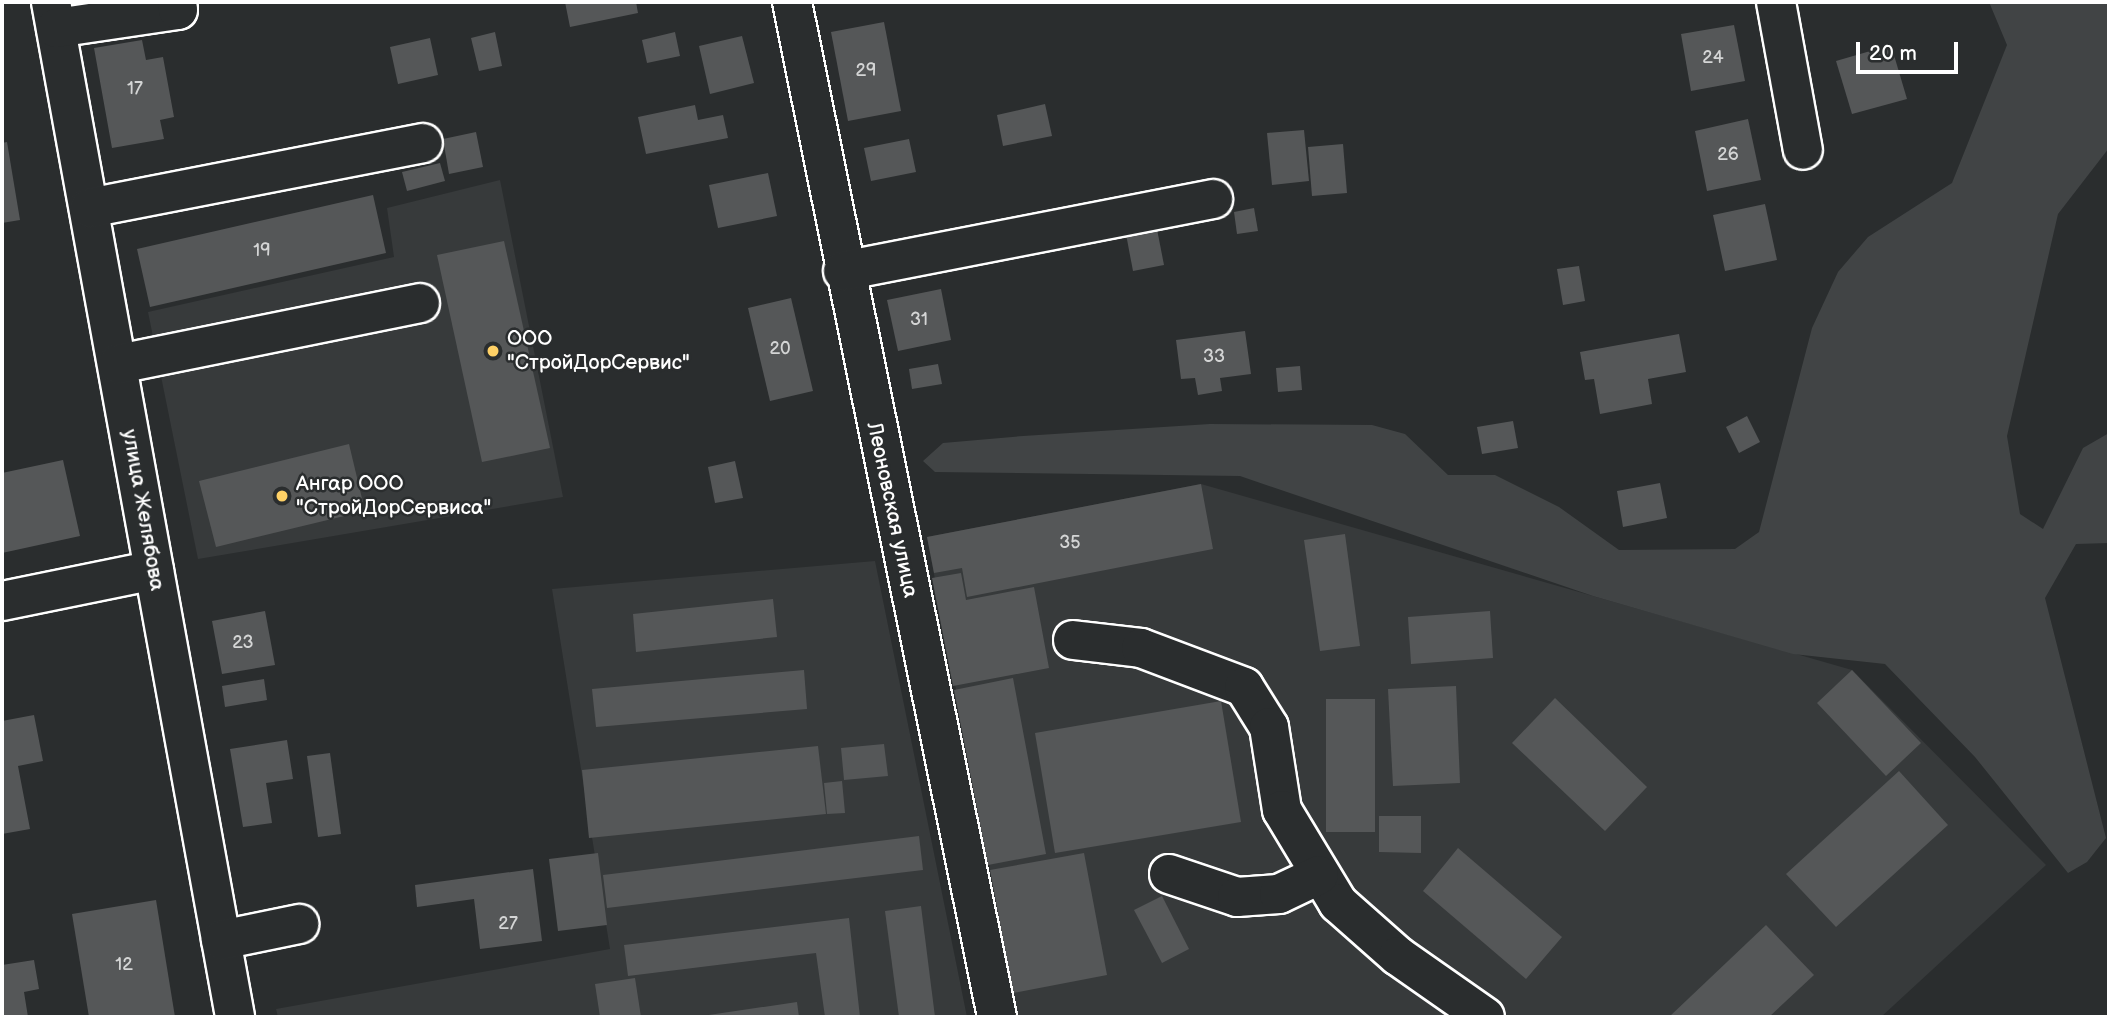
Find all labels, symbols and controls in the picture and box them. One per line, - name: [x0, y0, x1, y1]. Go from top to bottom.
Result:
- scale bar: [1859, 28, 1960, 72]
- text: 20 m: [1869, 41, 1917, 66]
- house number: 24: [1702, 47, 1724, 69]
- house number: 29: [855, 60, 877, 82]
- house number: 17: [127, 78, 143, 100]
- house number: 26: [1717, 144, 1739, 166]
- house number: 19: [253, 240, 271, 262]
- house number: 31: [910, 309, 928, 331]
- place label: ООО "СтройДорСервис": [507, 326, 690, 376]
- house number: 20: [769, 338, 791, 360]
- marker: ООО "СтройДорСервис": [485, 343, 501, 359]
- house number: 33: [1203, 346, 1225, 368]
- street label: Леоновская улица: [861, 420, 923, 600]
- street label: улица Желябова: [116, 427, 170, 593]
- place label: Ангар ООО "СтройДорСервиса": [296, 471, 491, 521]
- marker: Ангар ООО "СтройДорСервиса": [274, 488, 290, 504]
- house number: 35: [1059, 532, 1081, 554]
- house number: 23: [232, 632, 254, 654]
- house number: 27: [498, 913, 518, 935]
- house number: 12: [115, 954, 133, 976]

